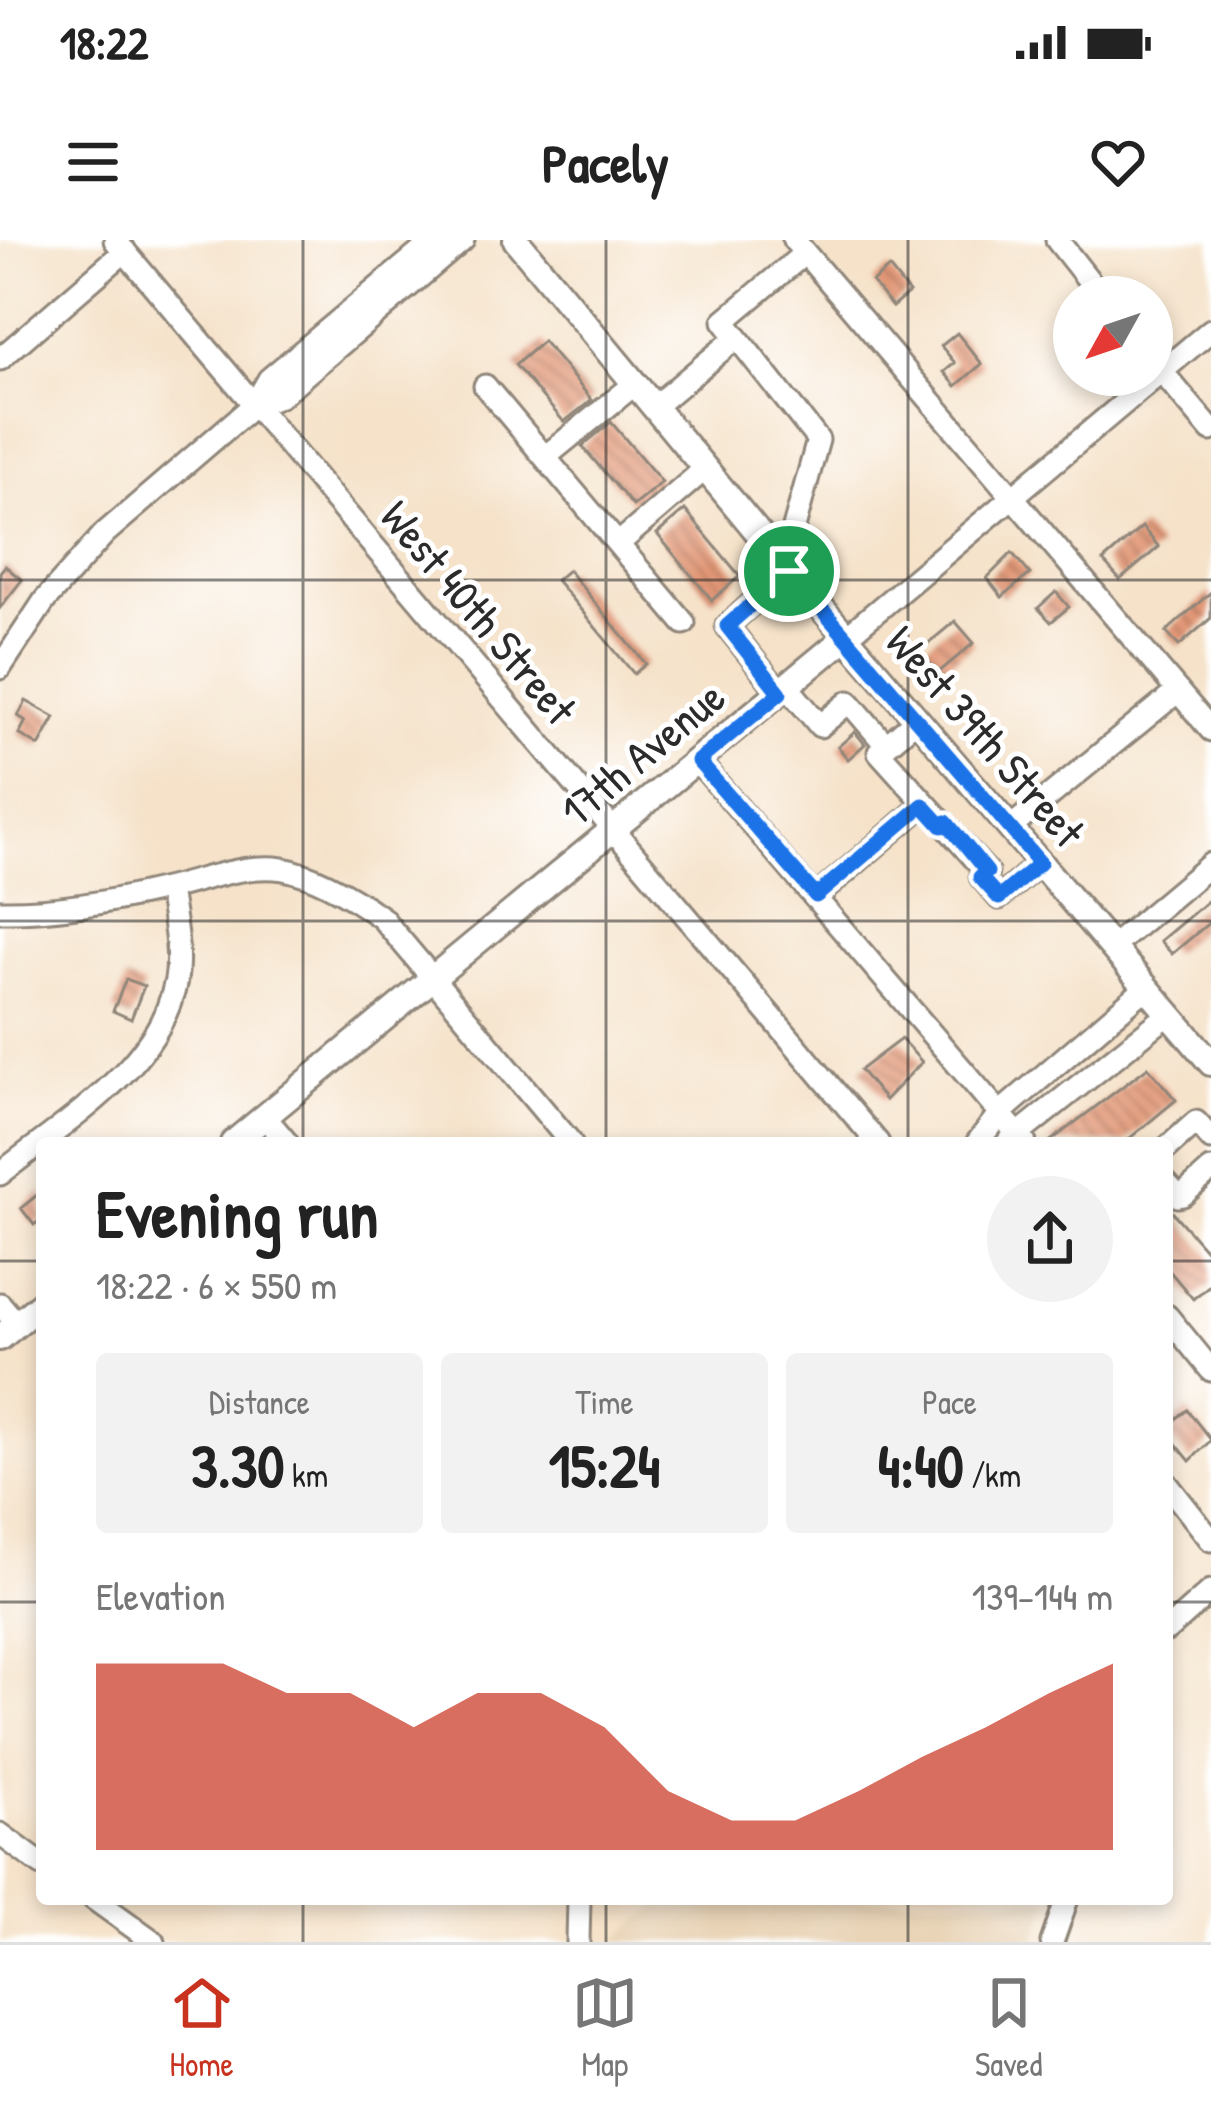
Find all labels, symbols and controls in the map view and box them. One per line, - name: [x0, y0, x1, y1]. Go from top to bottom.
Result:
- text: 18:22: [60, 12, 148, 73]
- text: Pacely: [542, 126, 669, 199]
- icon: menu: [60, 129, 126, 195]
- icon: heart: [1085, 129, 1151, 195]
- north arrow: [1053, 276, 1173, 396]
- map controls: [1053, 276, 1173, 396]
- street label: West 40th Street: [367, 487, 591, 737]
- pin: [738, 520, 840, 622]
- icon: arrive: [756, 538, 822, 604]
- street label: West 39th Street: [873, 612, 1100, 860]
- street label: 17th Avenue: [547, 666, 737, 840]
- text: Evening run: [96, 1168, 378, 1258]
- button: share: [987, 1176, 1113, 1302]
- text: 18:22 · 6 × 550 m: [96, 1258, 337, 1311]
- text: Distance: [209, 1380, 310, 1424]
- text: Time: [575, 1380, 634, 1424]
- text: Pace: [922, 1380, 977, 1424]
- text: 3.30: [191, 1424, 284, 1506]
- text: 15:24: [549, 1424, 660, 1506]
- text: 4:40: [878, 1424, 964, 1506]
- text: km: [284, 1453, 328, 1497]
- text: /km: [964, 1453, 1021, 1497]
- text: Elevation: [96, 1569, 226, 1622]
- text: 139–144 m: [972, 1569, 1113, 1622]
- tab: Home: [169, 1970, 235, 2086]
- tab: Map: [572, 1970, 638, 2086]
- tab: Saved: [975, 1970, 1042, 2086]

